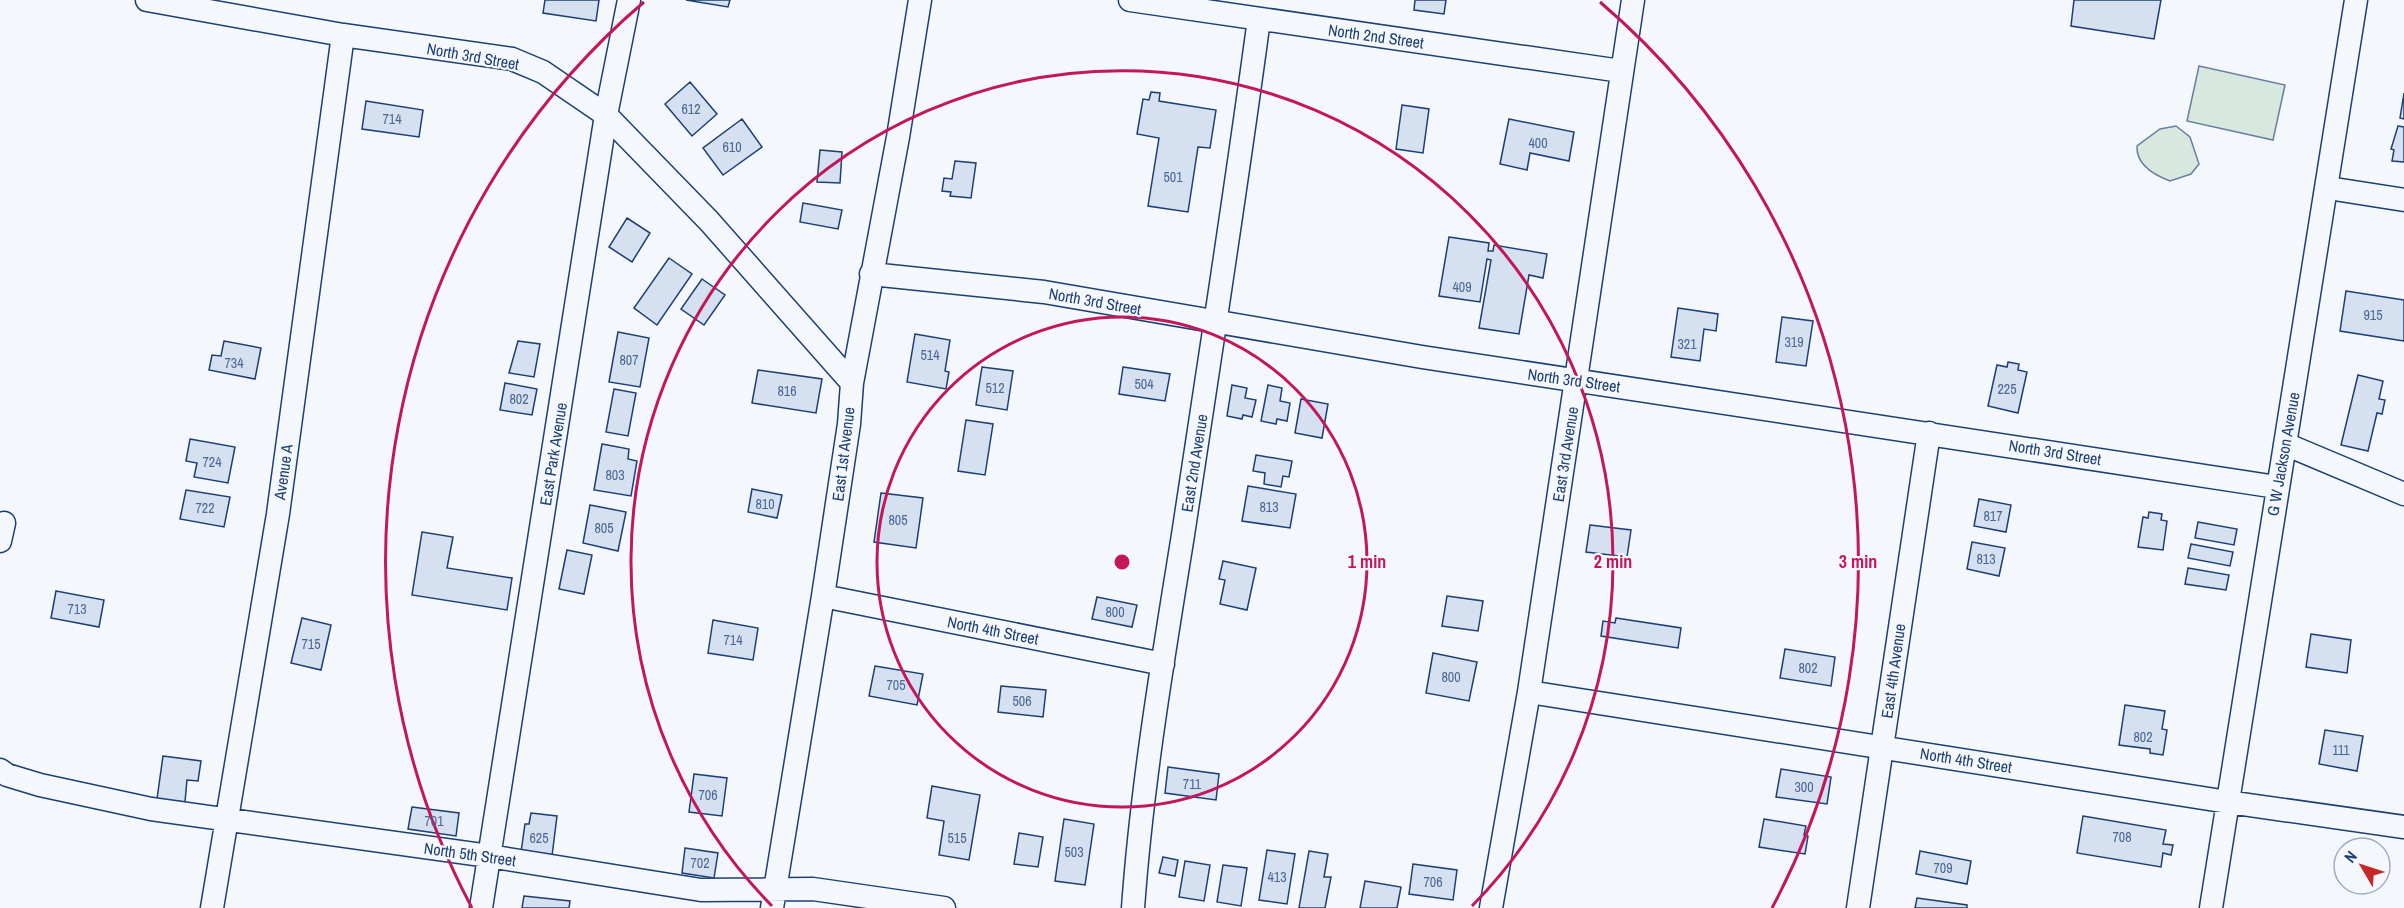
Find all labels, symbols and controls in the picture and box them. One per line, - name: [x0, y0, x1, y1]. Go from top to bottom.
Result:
- street label: North 2nd Street: [1327, 18, 1426, 54]
- street label: North 3rd Street: [425, 37, 521, 75]
- house number: 612: [681, 100, 701, 118]
- house number: 714: [382, 110, 402, 128]
- house number: 400: [1528, 134, 1548, 152]
- house number: 610: [722, 138, 742, 156]
- house number: 501: [1163, 168, 1183, 186]
- house number: 409: [1452, 278, 1472, 296]
- street label: North 3rd Street: [1047, 282, 1143, 320]
- house number: 915: [2363, 306, 2383, 324]
- house number: 319: [1784, 333, 1804, 351]
- house number: 321: [1677, 335, 1697, 353]
- house number: 514: [920, 346, 940, 364]
- house number: 807: [619, 351, 639, 369]
- house number: 734: [224, 354, 244, 372]
- street label: North 3rd Street: [1526, 363, 1622, 397]
- house number: 504: [1134, 375, 1154, 393]
- house number: 512: [985, 379, 1005, 397]
- house number: 225: [1997, 380, 2017, 398]
- house number: 816: [777, 382, 797, 400]
- house number: 802: [509, 390, 529, 408]
- street label: G W Jackson Avenue: [2261, 390, 2305, 518]
- street label: East Park Avenue: [534, 401, 572, 507]
- street label: East 3rd Avenue: [1547, 405, 1583, 503]
- street label: East 1st Avenue: [826, 406, 860, 502]
- street label: East 2nd Avenue: [1175, 412, 1213, 514]
- street label: North 3rd Street: [2007, 434, 2103, 470]
- street label: Avenue A: [268, 443, 298, 502]
- house number: 724: [202, 453, 222, 471]
- house number: 803: [605, 466, 625, 484]
- house number: 810: [755, 495, 775, 513]
- house number: 813: [1259, 498, 1279, 516]
- house number: 722: [195, 499, 215, 517]
- house number: 817: [1983, 507, 2003, 525]
- house number: 805: [888, 511, 908, 529]
- house number: 805: [594, 519, 614, 537]
- text: 1 min: [1348, 549, 1386, 574]
- text: 2 min: [1594, 549, 1632, 574]
- text: 3 min: [1839, 549, 1877, 574]
- house number: 813: [1976, 550, 1996, 568]
- centre of rings: [1112, 552, 1132, 572]
- house number: 713: [67, 600, 87, 618]
- house number: 800: [1105, 603, 1125, 621]
- street label: North 4th Street: [945, 610, 1041, 650]
- street label: East 4th Avenue: [1875, 622, 1911, 720]
- house number: 714: [723, 631, 743, 649]
- house number: 715: [301, 635, 321, 653]
- house number: 802: [1798, 659, 1818, 677]
- house number: 800: [1441, 668, 1461, 686]
- house number: 705: [886, 676, 906, 694]
- house number: 506: [1012, 692, 1032, 710]
- house number: 802: [2133, 728, 2153, 746]
- house number: 111: [2332, 741, 2350, 759]
- street label: North 4th Street: [1919, 742, 2014, 778]
- house number: 711: [1183, 775, 1202, 793]
- house number: 300: [1794, 778, 1814, 796]
- house number: 706: [698, 786, 718, 804]
- house number: 701: [424, 812, 444, 830]
- house number: 708: [2112, 828, 2132, 846]
- house number: 625: [529, 829, 549, 847]
- house number: 515: [947, 829, 967, 847]
- north arrow: [2332, 836, 2392, 896]
- street label: North 5th Street: [423, 837, 518, 871]
- house number: 503: [1064, 843, 1084, 861]
- text: N: [2339, 846, 2362, 867]
- house number: 702: [690, 854, 710, 872]
- house number: 709: [1933, 859, 1953, 877]
- house number: 413: [1267, 868, 1287, 886]
- house number: 706: [1423, 873, 1443, 891]

